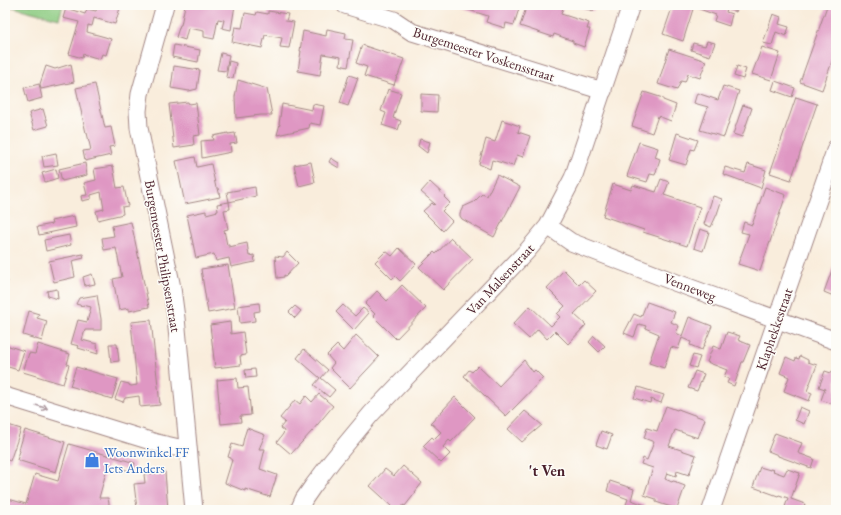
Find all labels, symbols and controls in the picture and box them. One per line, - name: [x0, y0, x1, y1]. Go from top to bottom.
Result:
- street label: Burgemeester Voskensstraat: [411, 23, 558, 86]
- street label: Burgemeester Philipsenstraat: [141, 178, 185, 334]
- street label: Van Malsenstraat: [462, 239, 538, 319]
- street label: Venneweg: [661, 269, 720, 305]
- street label: Klaphekkestraat: [751, 285, 797, 373]
- one-way arrow: [36, 404, 49, 411]
- place label: Woonwinkel FF Iets Anders: [104, 443, 189, 477]
- shop icon: Woonwinkel FF Iets Anders: [83, 451, 101, 469]
- district label: 't Ven: [529, 461, 566, 480]

